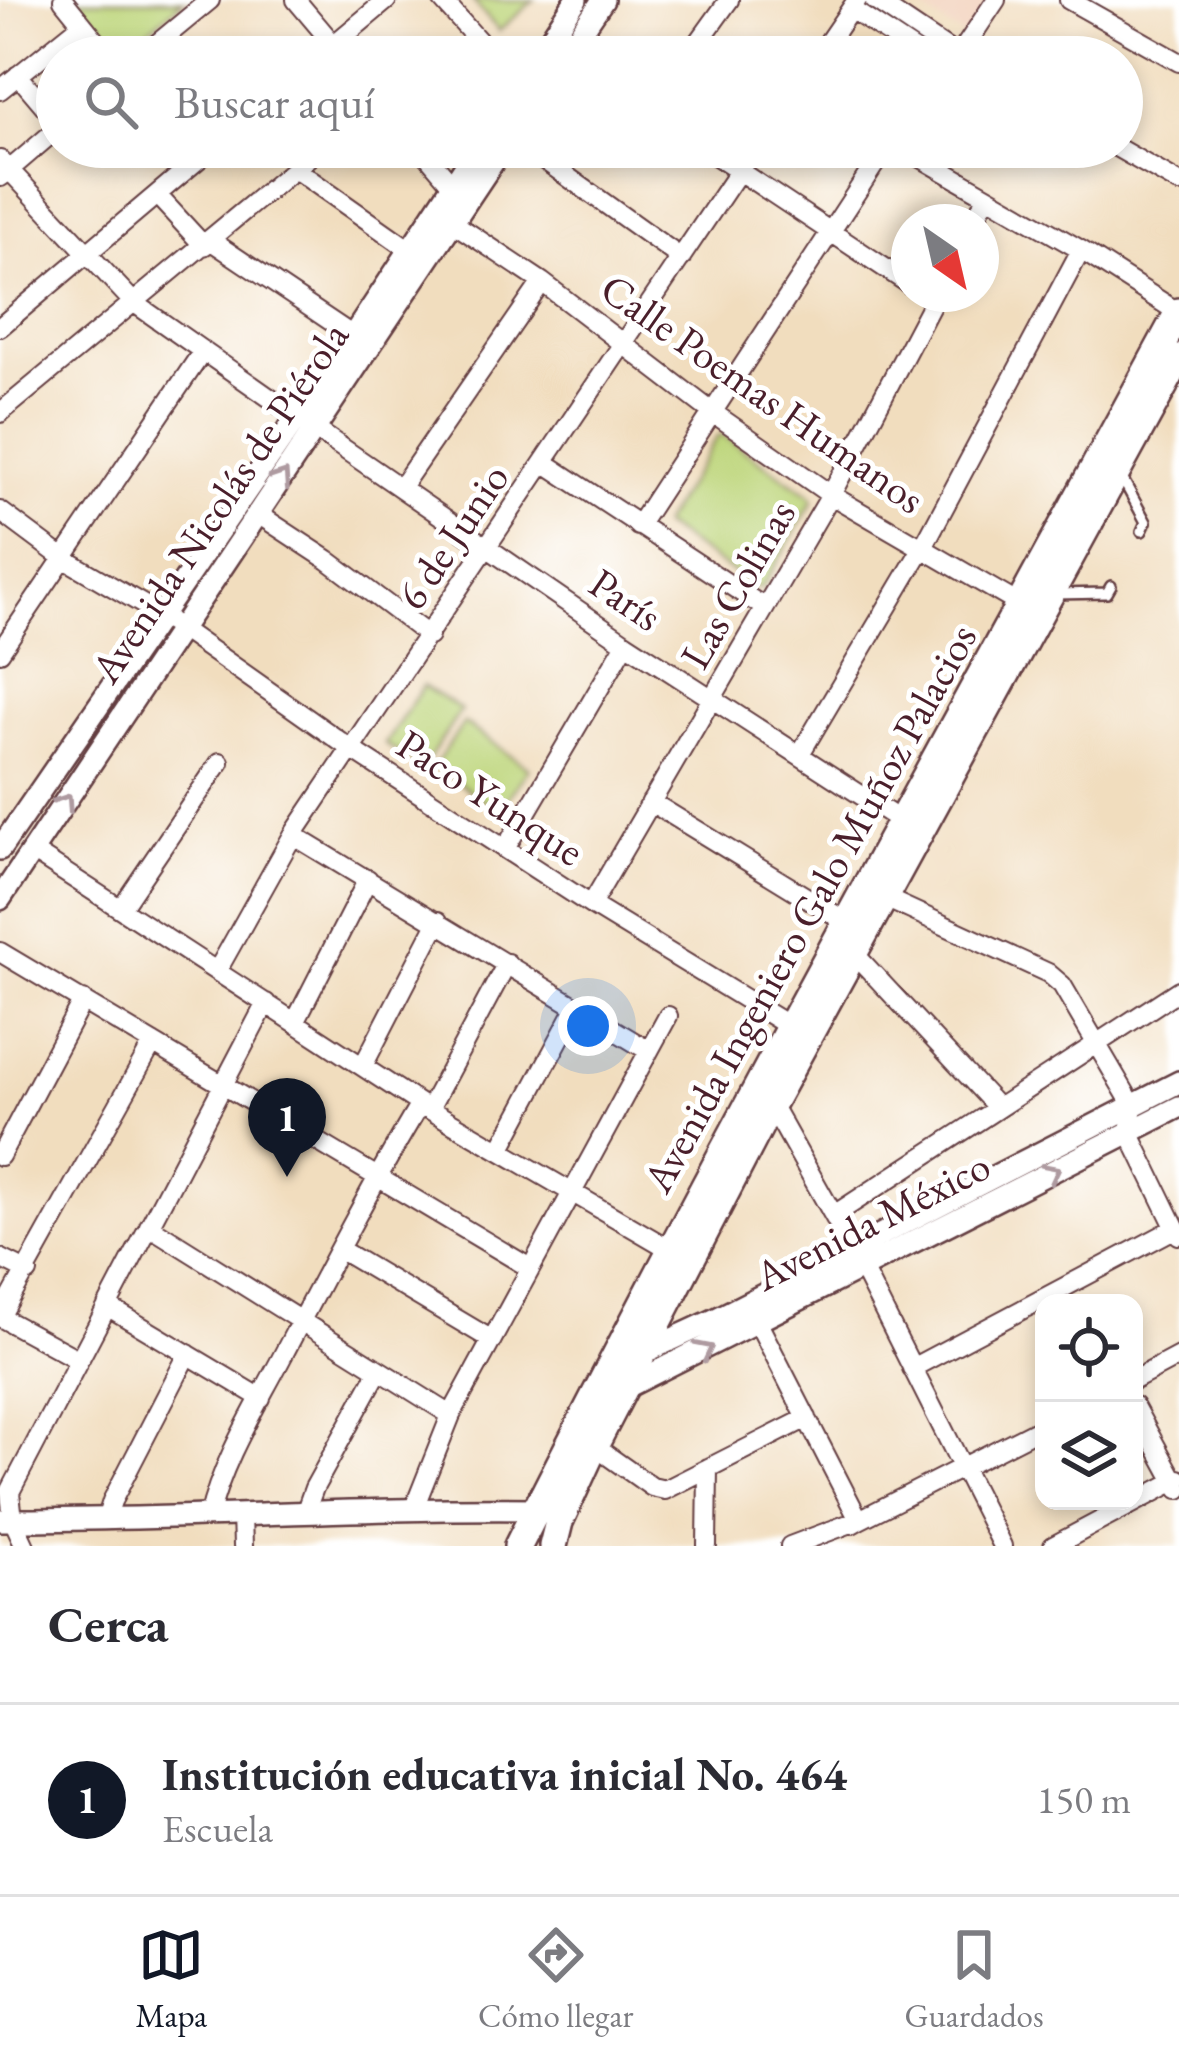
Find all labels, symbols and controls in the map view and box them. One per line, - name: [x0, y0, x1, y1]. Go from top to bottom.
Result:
- search box: [36, 36, 1143, 168]
- icon: search: [78, 69, 144, 135]
- text: Buscar aquí: [174, 73, 374, 131]
- north arrow: [891, 204, 999, 312]
- street label: Calle Poemas Humanos: [590, 261, 935, 526]
- street label: Avenida Nicolás de Piérola: [77, 311, 361, 694]
- street label: 6 de Junio: [384, 453, 521, 620]
- one-way arrow: [268, 470, 290, 492]
- street label: Las Colinas: [667, 490, 808, 679]
- street label: París: [579, 555, 672, 643]
- street label: Avenida Ingeniero Galo Muñoz Palacios: [629, 614, 989, 1203]
- street label: Paco Yunque: [387, 717, 595, 878]
- one-way arrow: [51, 793, 73, 815]
- your location: [558, 996, 618, 1056]
- pin: 1: [248, 1078, 326, 1177]
- street label: Avenida México: [744, 1138, 999, 1304]
- one-way arrow: [1040, 1163, 1062, 1186]
- map controls: [1035, 1294, 1143, 1510]
- button: locate: [1035, 1294, 1143, 1402]
- one-way arrow: [693, 1341, 714, 1364]
- button: layers: [1035, 1402, 1143, 1510]
- text: Cerca: [48, 1591, 168, 1657]
- text: Institución educativa inicial No. 464: [162, 1745, 847, 1803]
- text: 1: [77, 1774, 97, 1825]
- text: 150 m: [1037, 1774, 1131, 1825]
- text: Escuela: [162, 1803, 273, 1854]
- tab: Mapa: [135, 1922, 207, 2037]
- tab: Cómo llegar: [478, 1922, 634, 2037]
- tab: Guardados: [904, 1922, 1044, 2037]

